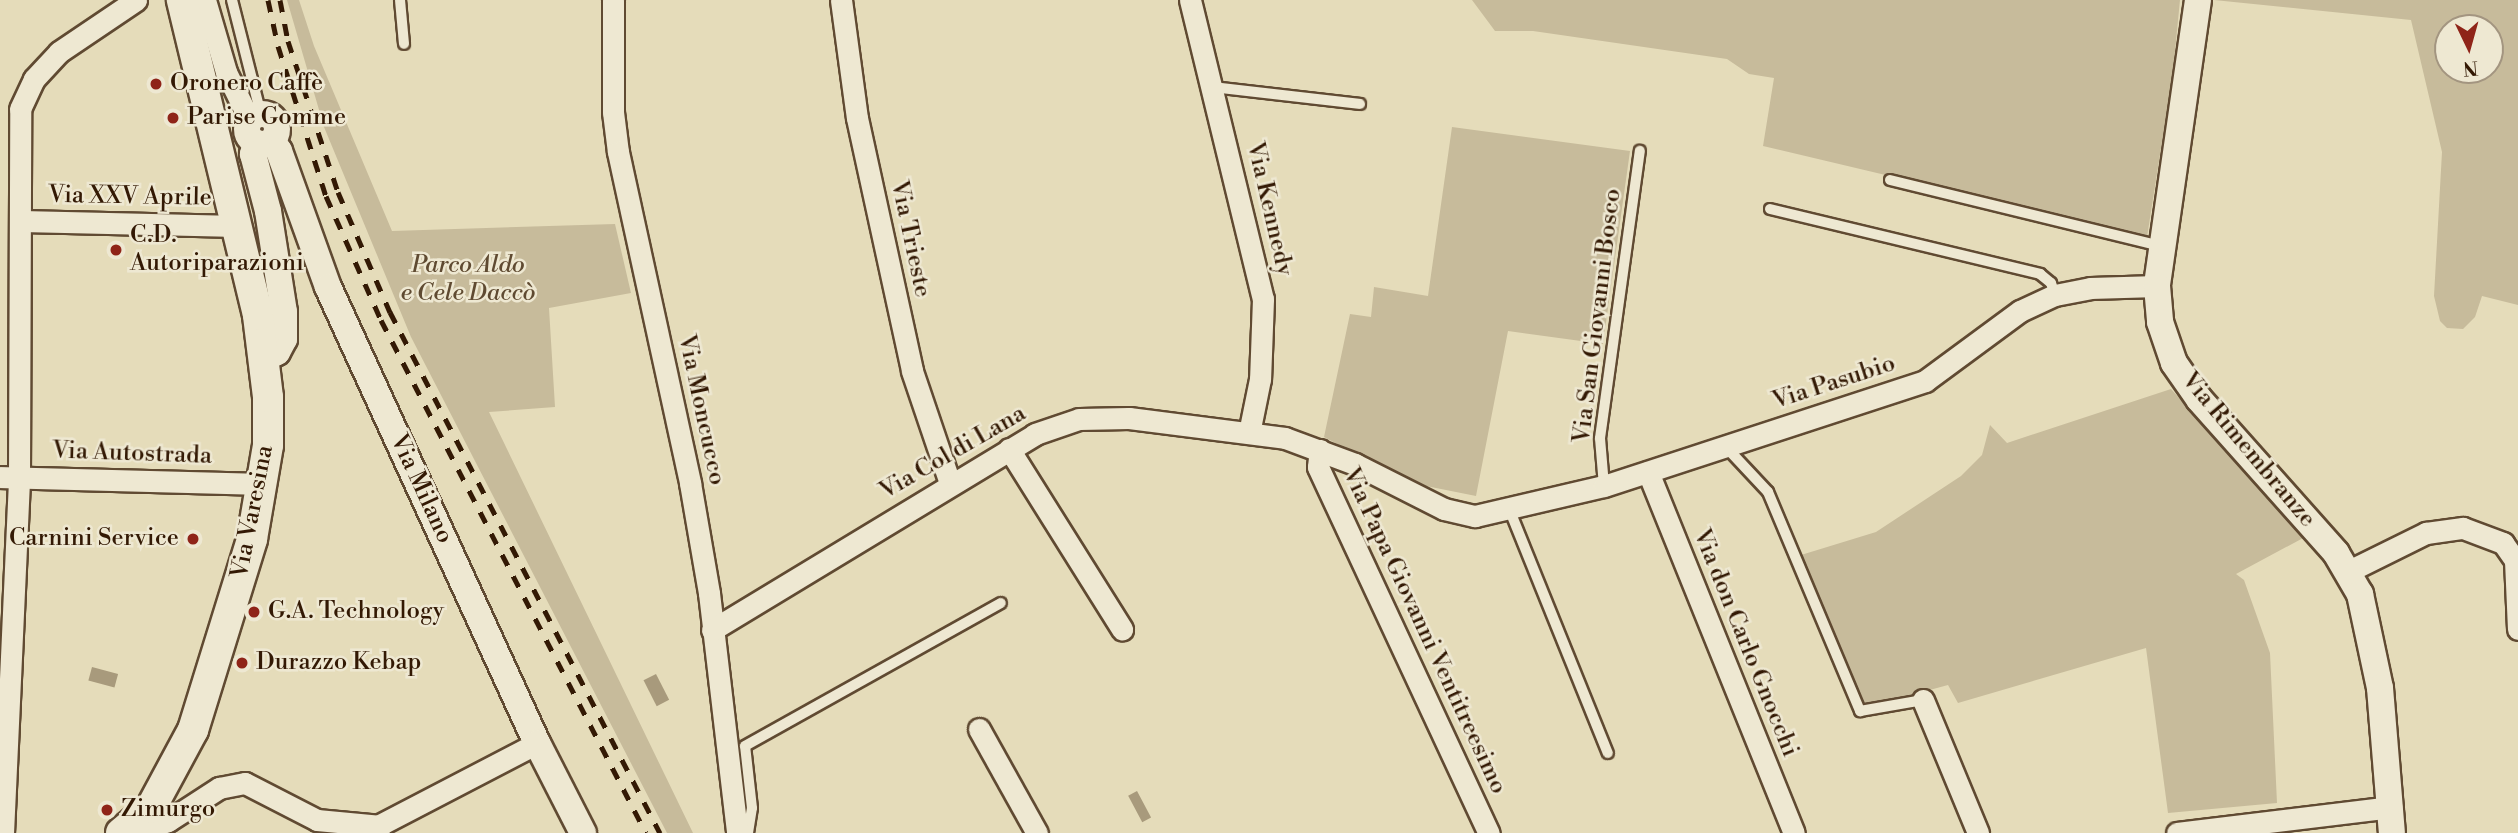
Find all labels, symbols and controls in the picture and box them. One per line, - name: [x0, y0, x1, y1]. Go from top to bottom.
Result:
- north arrow: [2434, 14, 2504, 84]
- text: N: [2462, 55, 2479, 81]
- place label: Oronero Caffè: [170, 70, 323, 98]
- marker: Oronero Caffè: [148, 76, 164, 92]
- place label: Parise Gomme: [187, 104, 346, 132]
- marker: Parise Gomme: [165, 110, 181, 126]
- street label: Via Kennedy: [1240, 139, 1298, 279]
- street label: Via Trieste: [884, 178, 936, 300]
- street label: Via XXV Aprile: [48, 181, 212, 213]
- street label: Via San Giovanni Bosco: [1568, 187, 1628, 445]
- place label: C.D. Autoriparazioni: [130, 222, 304, 278]
- marker: C.D. Autoriparazioni: [108, 242, 124, 258]
- park label: Parco Aldo e Cele Daccò: [401, 252, 535, 308]
- street label: Via Moncucco: [671, 332, 731, 488]
- street label: Via Pasubio: [1769, 350, 1899, 416]
- street label: Via Rimembranze: [2175, 367, 2321, 533]
- street label: Via Col di Lana: [875, 400, 1031, 506]
- street label: Via Milano: [383, 430, 459, 548]
- street label: Via Autostrada: [52, 437, 212, 471]
- street label: Via Varesina: [226, 443, 280, 581]
- street label: Via Papa Giovanni Ventitreesimo: [1336, 463, 1512, 799]
- place label: Carnini Service: [9, 525, 179, 553]
- street label: Via don Carlo Gnocchi: [1686, 525, 1804, 761]
- marker: Carnini Service: [185, 531, 201, 547]
- place label: G.A. Technology: [268, 598, 444, 626]
- marker: G.A. Technology: [246, 604, 262, 620]
- place label: Durazzo Kebap: [256, 649, 421, 677]
- marker: Durazzo Kebap: [234, 655, 250, 671]
- place label: Zimurgo: [121, 796, 215, 824]
- marker: Zimurgo: [99, 802, 115, 818]

